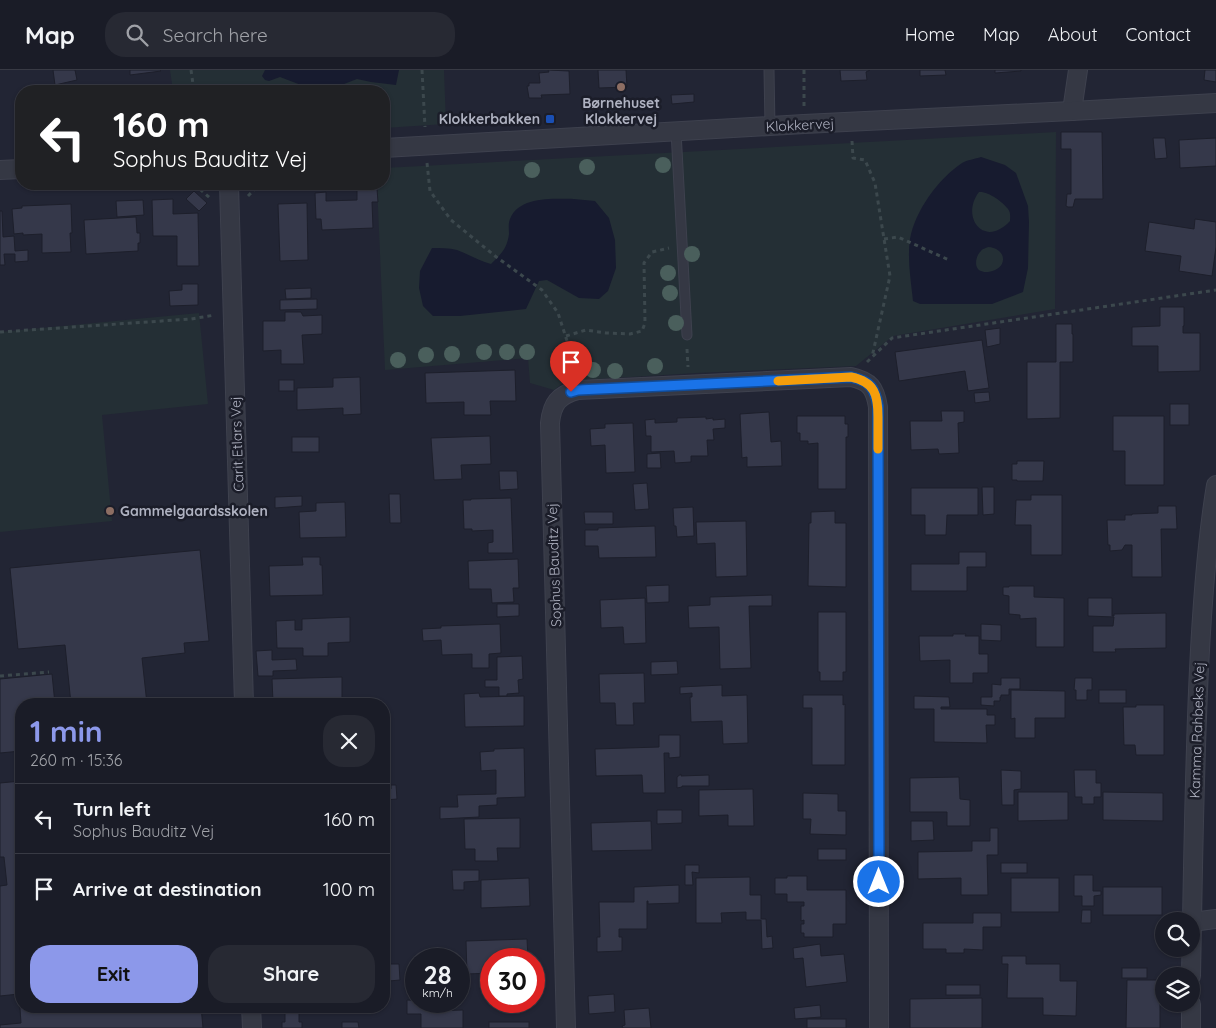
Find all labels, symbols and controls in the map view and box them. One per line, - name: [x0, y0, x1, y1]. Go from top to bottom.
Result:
- search box: [105, 12, 455, 57]
- text: Map: [25, 20, 75, 50]
- icon: search: [123, 21, 151, 49]
- text: Search here: [163, 23, 268, 47]
- text: Home: [905, 23, 955, 46]
- text: Map: [983, 23, 1020, 46]
- text: About: [1048, 23, 1098, 46]
- text: Contact: [1126, 23, 1191, 46]
- marker: Børnehuset Klokkervej: [615, 81, 627, 93]
- place label: Børnehuset Klokkervej: [582, 94, 660, 128]
- text: 160 m: [113, 102, 210, 146]
- icon: left: [30, 105, 95, 170]
- place label: Klokkerbakken: [439, 110, 540, 128]
- marker: Klokkerbakken: [544, 113, 556, 125]
- street label: Klokkervej: [765, 114, 835, 136]
- text: Sophus Bauditz Vej: [113, 145, 308, 173]
- pin: [550, 341, 592, 392]
- icon: arrive: [557, 348, 585, 376]
- street label: Carit Etlars Vej: [226, 396, 248, 492]
- place label: Gammelgaardsskolen: [120, 502, 268, 520]
- street label: Sophus Bauditz Vej: [543, 503, 565, 627]
- marker: Gammelgaardsskolen: [104, 505, 116, 517]
- street label: Kamma Rahbeks Vej: [1186, 661, 1208, 799]
- text: 1 min: [30, 712, 103, 750]
- button: close: [323, 715, 375, 767]
- text: 260 m · 15:36: [30, 750, 122, 770]
- text: Turn left: [73, 797, 151, 821]
- icon: left: [30, 805, 58, 833]
- text: 160 m: [324, 807, 375, 831]
- text: Sophus Bauditz Vej: [73, 821, 215, 841]
- position arrow: [852, 855, 904, 907]
- icon: arrive: [30, 875, 58, 903]
- text: Arrive at destination: [73, 877, 262, 901]
- text: 100 m: [323, 877, 375, 901]
- map controls: [1155, 912, 1200, 1012]
- button: search: [1155, 912, 1200, 957]
- button: Exit: [30, 945, 198, 1003]
- button: Share: [208, 945, 375, 1003]
- speed limit sign: 30: [480, 948, 545, 1013]
- text: 28: [424, 959, 451, 990]
- button: layers: [1155, 967, 1200, 1012]
- text: km/h: [422, 985, 453, 1000]

